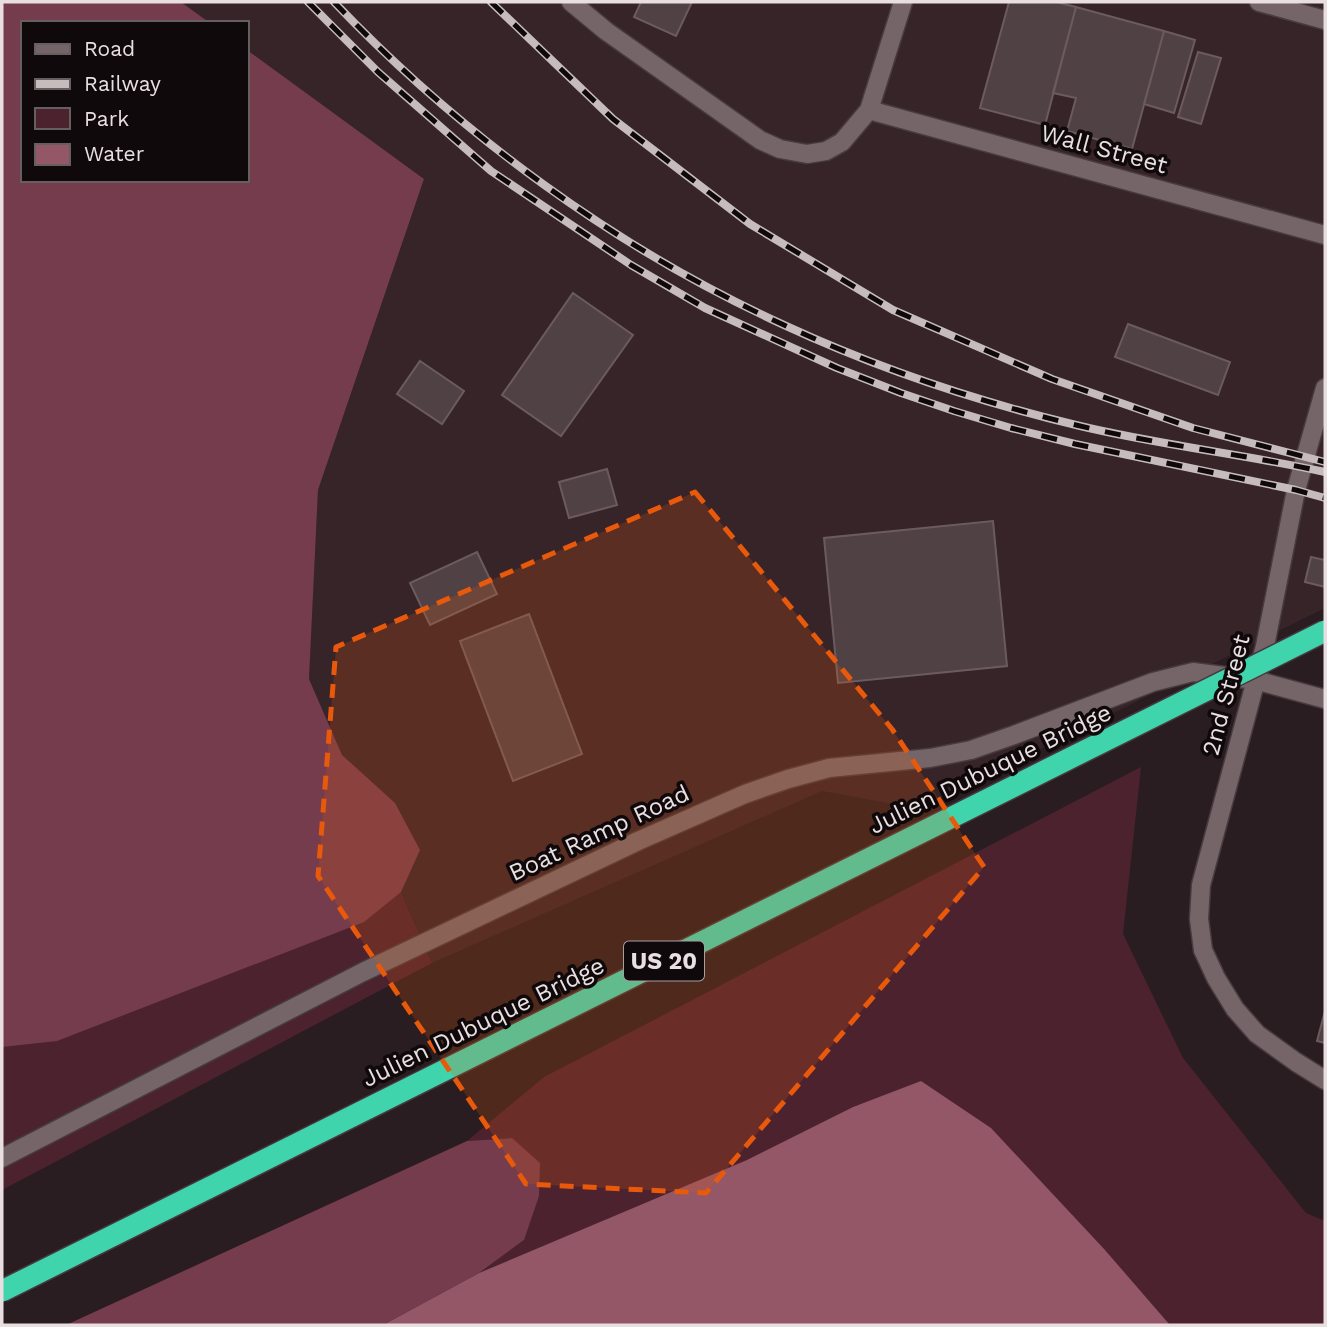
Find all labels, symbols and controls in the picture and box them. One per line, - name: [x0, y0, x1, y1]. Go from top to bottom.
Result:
- legend: [21, 21, 248, 182]
- text: Road: [84, 36, 135, 61]
- text: Railway: [84, 71, 161, 96]
- text: Park: [84, 106, 129, 131]
- street label: Wall Street: [1038, 119, 1170, 179]
- text: Water: [84, 141, 145, 166]
- street label: 2nd Street: [1196, 631, 1256, 759]
- street label: Julien Dubuque Bridge: [864, 698, 1116, 840]
- street label: Boat Ramp Road: [504, 779, 694, 887]
- road number: US 20: [624, 942, 704, 980]
- street label: Julien Dubuque Bridge: [357, 951, 609, 1093]

